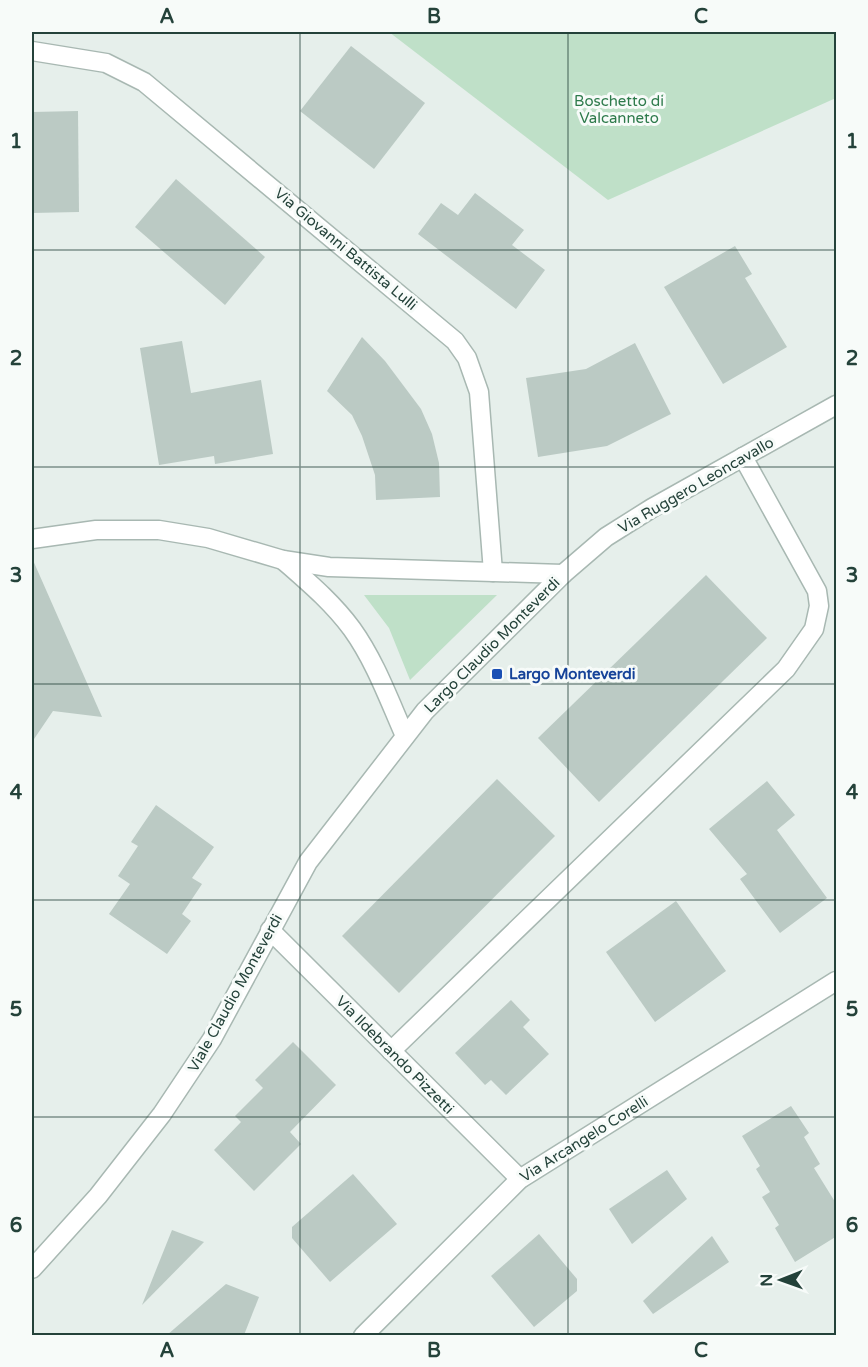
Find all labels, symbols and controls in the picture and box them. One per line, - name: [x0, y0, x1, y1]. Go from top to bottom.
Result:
- text: A: [160, 5, 175, 29]
- text: B: [427, 5, 441, 29]
- text: C: [694, 5, 708, 29]
- park label: Boschetto di Valcanneto: [574, 92, 664, 127]
- text: 1: [10, 130, 22, 154]
- text: 1: [846, 130, 858, 154]
- street label: Via Giovanni Battista Lulli: [271, 184, 421, 314]
- text: 2: [10, 347, 22, 371]
- text: 2: [846, 347, 858, 371]
- street label: Via Ruggero Leoncavallo: [615, 433, 777, 537]
- text: 3: [10, 564, 22, 588]
- text: 3: [846, 564, 858, 588]
- street label: Largo Claudio Monteverdi: [420, 573, 564, 717]
- place label: Largo Monteverdi: [509, 665, 636, 684]
- marker: Largo Monteverdi: [490, 667, 504, 681]
- text: 4: [10, 781, 23, 805]
- text: 4: [846, 781, 859, 805]
- street label: Viale Claudio Monteverdi: [184, 911, 286, 1075]
- street label: Via Ildebrando Pizzetti: [332, 992, 458, 1118]
- text: 5: [10, 998, 22, 1022]
- text: 5: [846, 998, 858, 1022]
- street label: Via Arcangelo Corelli: [517, 1092, 651, 1186]
- text: 6: [10, 1214, 22, 1238]
- text: 6: [846, 1214, 858, 1238]
- north arrow: [751, 1250, 811, 1310]
- text: N: [757, 1274, 777, 1287]
- text: A: [160, 1339, 175, 1363]
- text: B: [427, 1339, 441, 1363]
- text: C: [694, 1339, 708, 1363]

